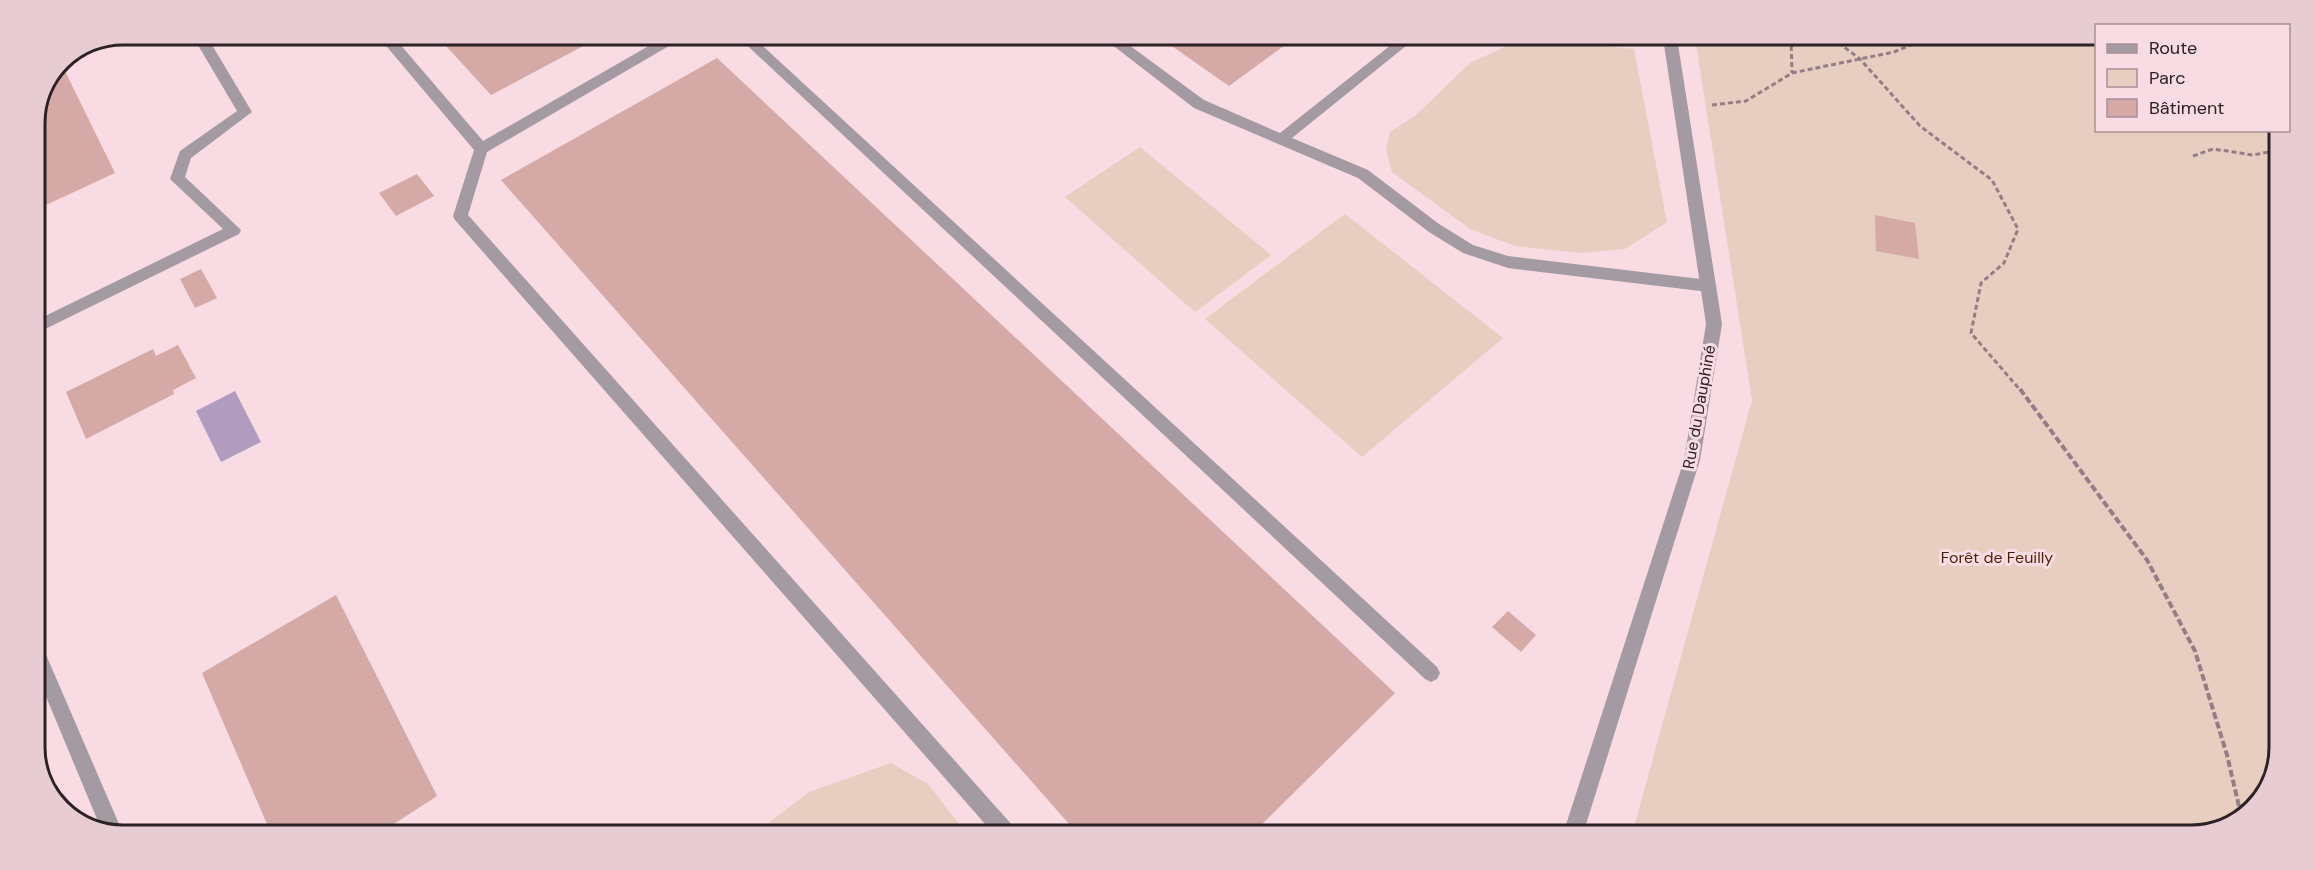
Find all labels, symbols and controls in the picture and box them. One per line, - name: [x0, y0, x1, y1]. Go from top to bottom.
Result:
- legend: [2095, 24, 2290, 132]
- text: Route: [2149, 36, 2197, 60]
- text: Parc: [2149, 66, 2185, 90]
- text: Bâtiment: [2149, 96, 2224, 120]
- street label: Rue du Dauphiné: [1678, 343, 1720, 471]
- park label: Forêt de Feuilly: [1941, 547, 2053, 568]

